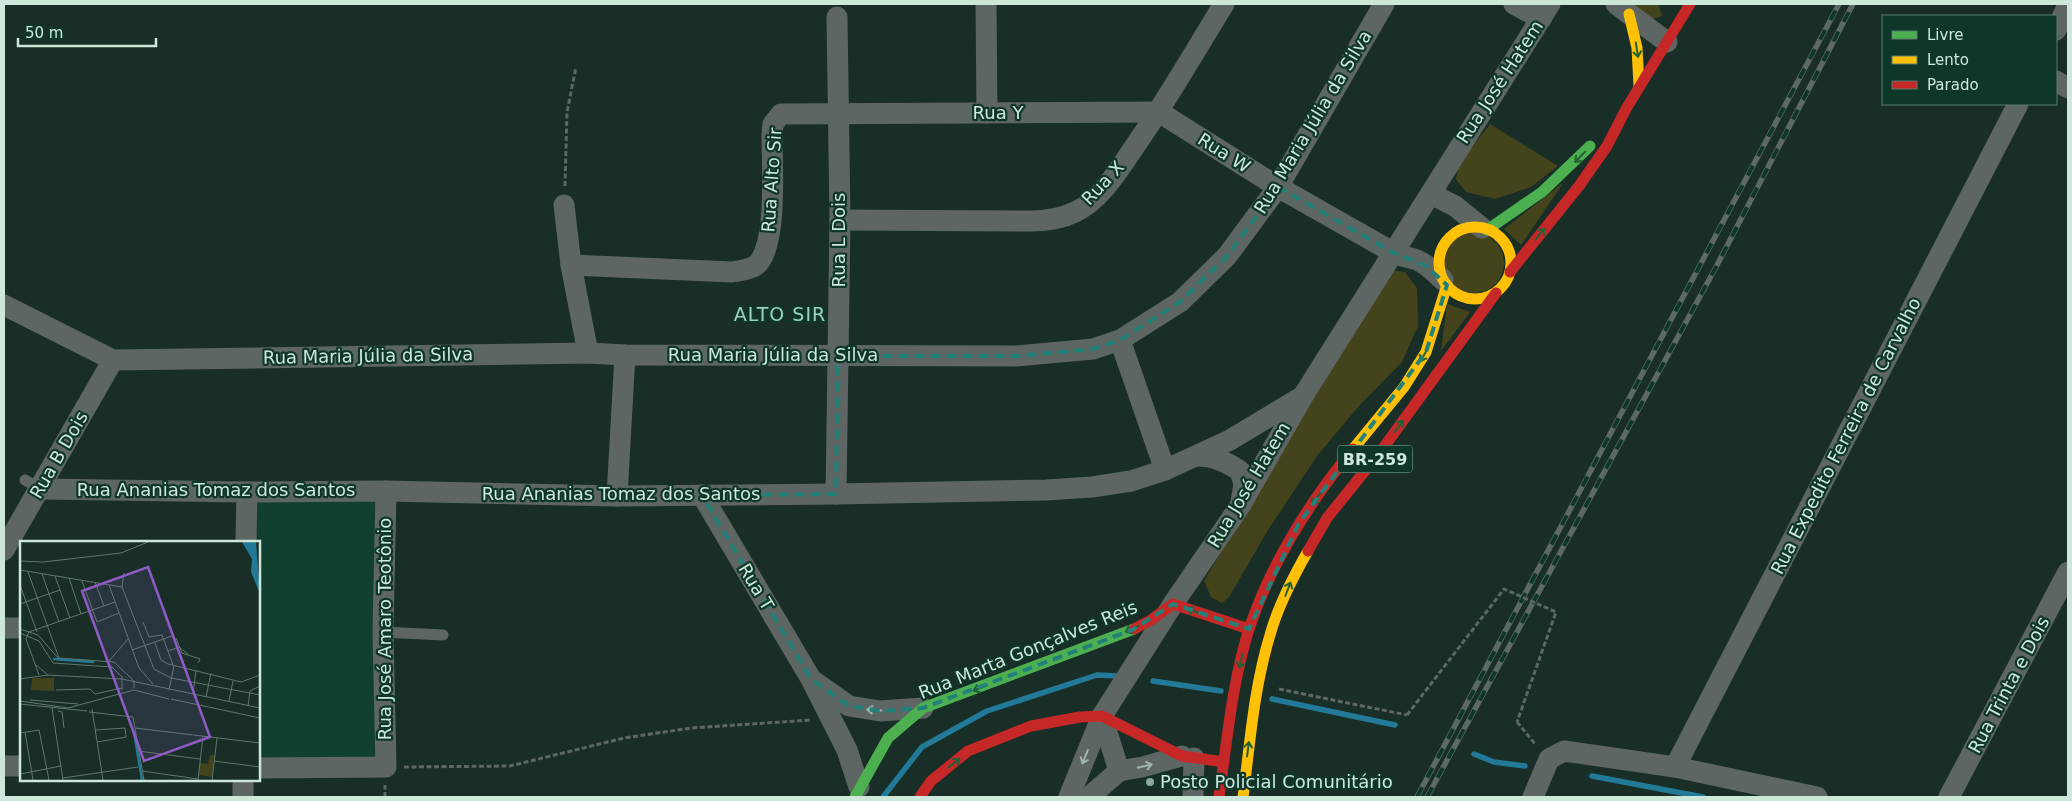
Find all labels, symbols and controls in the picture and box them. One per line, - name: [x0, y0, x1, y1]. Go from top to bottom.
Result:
- scale bar: [18, 15, 155, 47]
- legend: [1882, 15, 2057, 105]
- street label: Rua José Hatem: [1452, 16, 1547, 147]
- text: 50 m: [25, 24, 63, 42]
- street label: Rua Maria Júlia da Silva: [1249, 26, 1376, 217]
- text: Livre: [1927, 26, 1963, 44]
- one-way arrow: [1632, 42, 1642, 58]
- text: Lento: [1927, 51, 1969, 69]
- text: Parado: [1927, 76, 1979, 94]
- street label: Rua Y: [973, 102, 1024, 123]
- street label: Rua Alto Sir: [757, 126, 786, 233]
- street label: Rua W: [1194, 128, 1254, 177]
- one-way arrow: [1574, 150, 1586, 163]
- street label: Rua X: [1077, 156, 1128, 209]
- street label: Rua L Dois: [828, 193, 849, 287]
- one-way arrow: [1535, 228, 1546, 241]
- street label: Rua Expedito Ferreira de Carvalho: [1766, 294, 1925, 578]
- district label: ALTO SIR: [734, 303, 826, 325]
- street label: Rua Maria Júlia da Silva: [263, 343, 473, 368]
- street label: Rua Maria Júlia da Silva: [668, 344, 878, 365]
- one-way arrow: [1419, 348, 1429, 363]
- street label: Rua B Dois: [25, 407, 92, 502]
- street label: Rua José Hatem: [1203, 418, 1294, 551]
- one-way arrow: [1394, 419, 1404, 433]
- road number: BR-259: [1338, 446, 1412, 472]
- street label: Rua Ananias Tomaz dos Santos: [77, 479, 355, 500]
- street label: Rua Ananias Tomaz dos Santos: [482, 483, 760, 504]
- one-way arrow: [1311, 492, 1321, 506]
- street label: Rua José Amaro Teotônio: [374, 518, 395, 740]
- inset map: [20, 541, 260, 781]
- street label: Rua T: [734, 560, 779, 615]
- one-way arrow: [1284, 582, 1293, 597]
- street label: Rua Marta Gonçalves Reis: [915, 596, 1140, 703]
- one-way arrow: [1187, 606, 1202, 615]
- street label: Rua Trinta e Dois: [1964, 613, 2053, 757]
- one-way arrow: [1125, 625, 1140, 635]
- one-way arrow: [1236, 653, 1245, 669]
- one-way arrow: [973, 683, 988, 693]
- one-way arrow: [866, 705, 882, 714]
- one-way arrow: [1243, 741, 1253, 757]
- one-way arrow: [1080, 749, 1090, 764]
- one-way arrow: [947, 758, 960, 769]
- one-way arrow: [1136, 761, 1152, 770]
- place label: Posto Policial Comunitário: [1160, 771, 1393, 792]
- marker: Posto Policial Comunitário: [1144, 776, 1156, 788]

